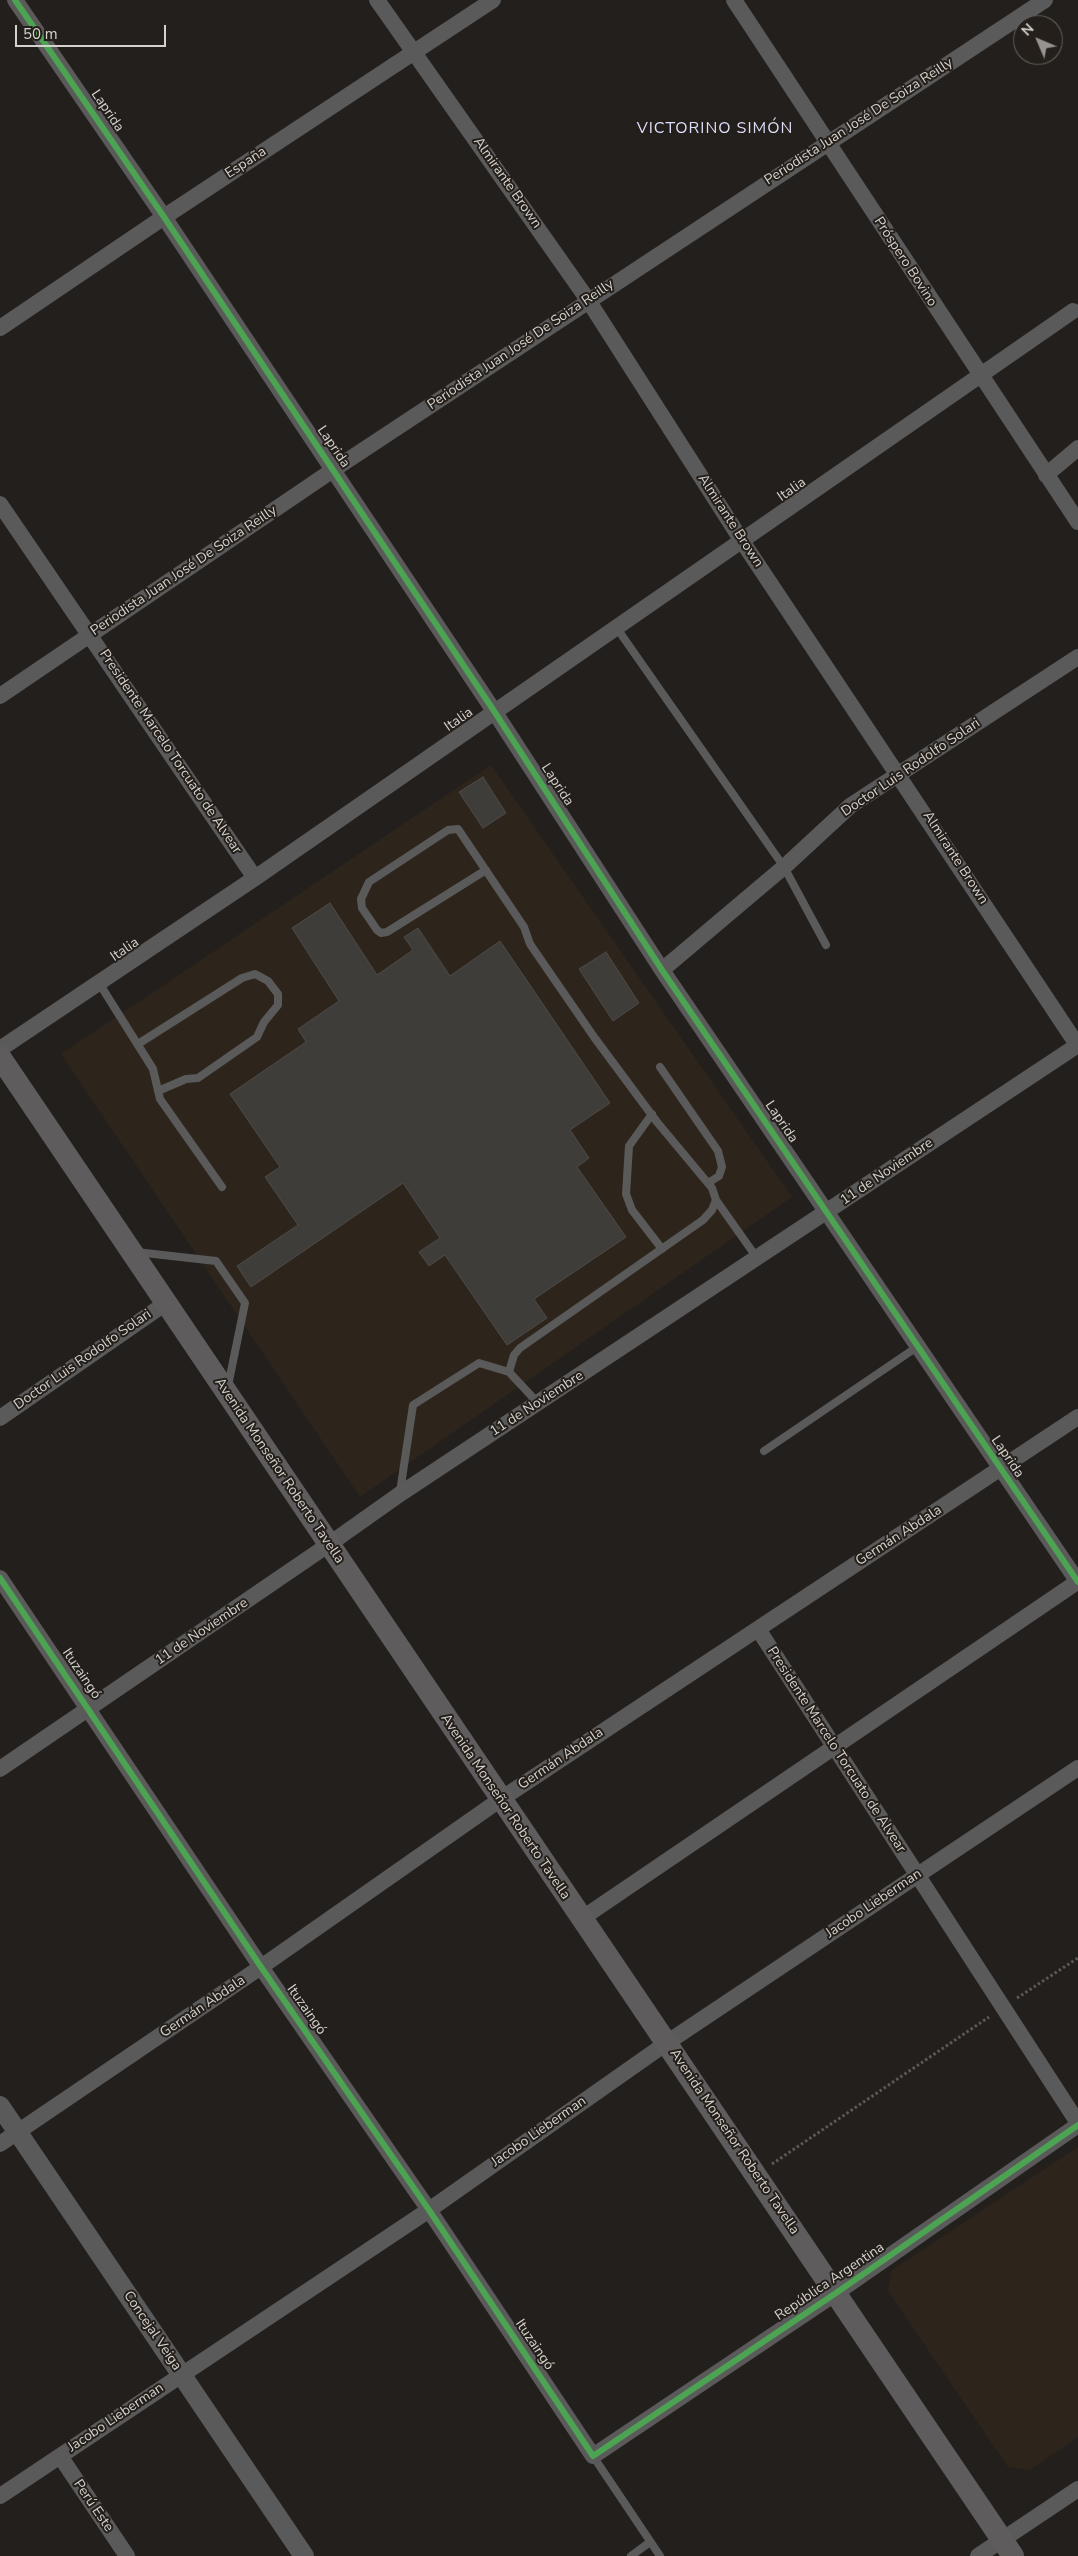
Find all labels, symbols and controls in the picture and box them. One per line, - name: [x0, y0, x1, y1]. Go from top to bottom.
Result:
- scale bar: [18, 15, 169, 47]
- north arrow: [1013, 15, 1063, 65]
- text: N: [1017, 19, 1038, 40]
- text: 50 m: [23, 24, 58, 44]
- street label: Periodista Juan José De Soiza Reilly: [762, 55, 956, 189]
- street label: Laprida: [87, 87, 127, 135]
- district label: VICTORINO SIMÓN: [635, 119, 795, 139]
- street label: Almirante Brown: [469, 134, 545, 232]
- street label: España: [222, 143, 270, 183]
- street label: Próspero Bovino: [870, 214, 940, 310]
- street label: Periodista Juan José De Soiza Reilly: [425, 276, 617, 414]
- street label: Laprida: [313, 423, 353, 471]
- street label: Almirante Brown: [694, 471, 766, 571]
- street label: Italia: [775, 474, 809, 506]
- street label: Periodista Juan José De Soiza Reilly: [88, 502, 280, 640]
- street label: Presidente Marcelo Torcuato de Alvear: [95, 647, 245, 857]
- street label: Italia: [442, 704, 476, 736]
- street label: Doctor Luis Rodolfo Solari: [838, 715, 984, 821]
- street label: Laprida: [537, 761, 577, 809]
- street label: Almirante Brown: [919, 808, 991, 908]
- street label: Italia: [108, 934, 142, 966]
- street label: Laprida: [761, 1098, 801, 1146]
- street label: 11 de Noviembre: [838, 1135, 936, 1209]
- street label: Doctor Luis Rodolfo Solari: [11, 1306, 155, 1414]
- street label: 11 de Noviembre: [487, 1368, 587, 1440]
- street label: Avenida Monseñor Roberto Tavella: [210, 1375, 348, 1567]
- street label: Laprida: [987, 1433, 1027, 1481]
- street label: Germán Abdala: [853, 1502, 945, 1570]
- street label: 11 de Noviembre: [153, 1595, 251, 1669]
- street label: Presidente Marcelo Torcuato de Alvear: [763, 1644, 909, 1856]
- street label: Ituzaingó: [58, 1646, 104, 1702]
- street label: Avenida Monseñor Roberto Tavella: [436, 1711, 574, 1903]
- street label: Germán Abdala: [515, 1724, 607, 1794]
- street label: Jacobo Lieberman: [823, 1866, 925, 1942]
- street label: Germán Abdala: [157, 1972, 249, 2042]
- street label: Ituzaingó: [283, 1982, 329, 2038]
- street label: Avenida Monseñor Roberto Tavella: [665, 2046, 803, 2238]
- street label: Jacobo Lieberman: [488, 2093, 590, 2171]
- street label: República Argentina: [772, 2239, 888, 2325]
- street label: Concejal Veiga: [119, 2288, 185, 2374]
- street label: Ituzaingó: [511, 2317, 557, 2373]
- street label: Jacobo Lieberman: [65, 2380, 167, 2456]
- street label: Perú Este: [69, 2477, 117, 2535]

